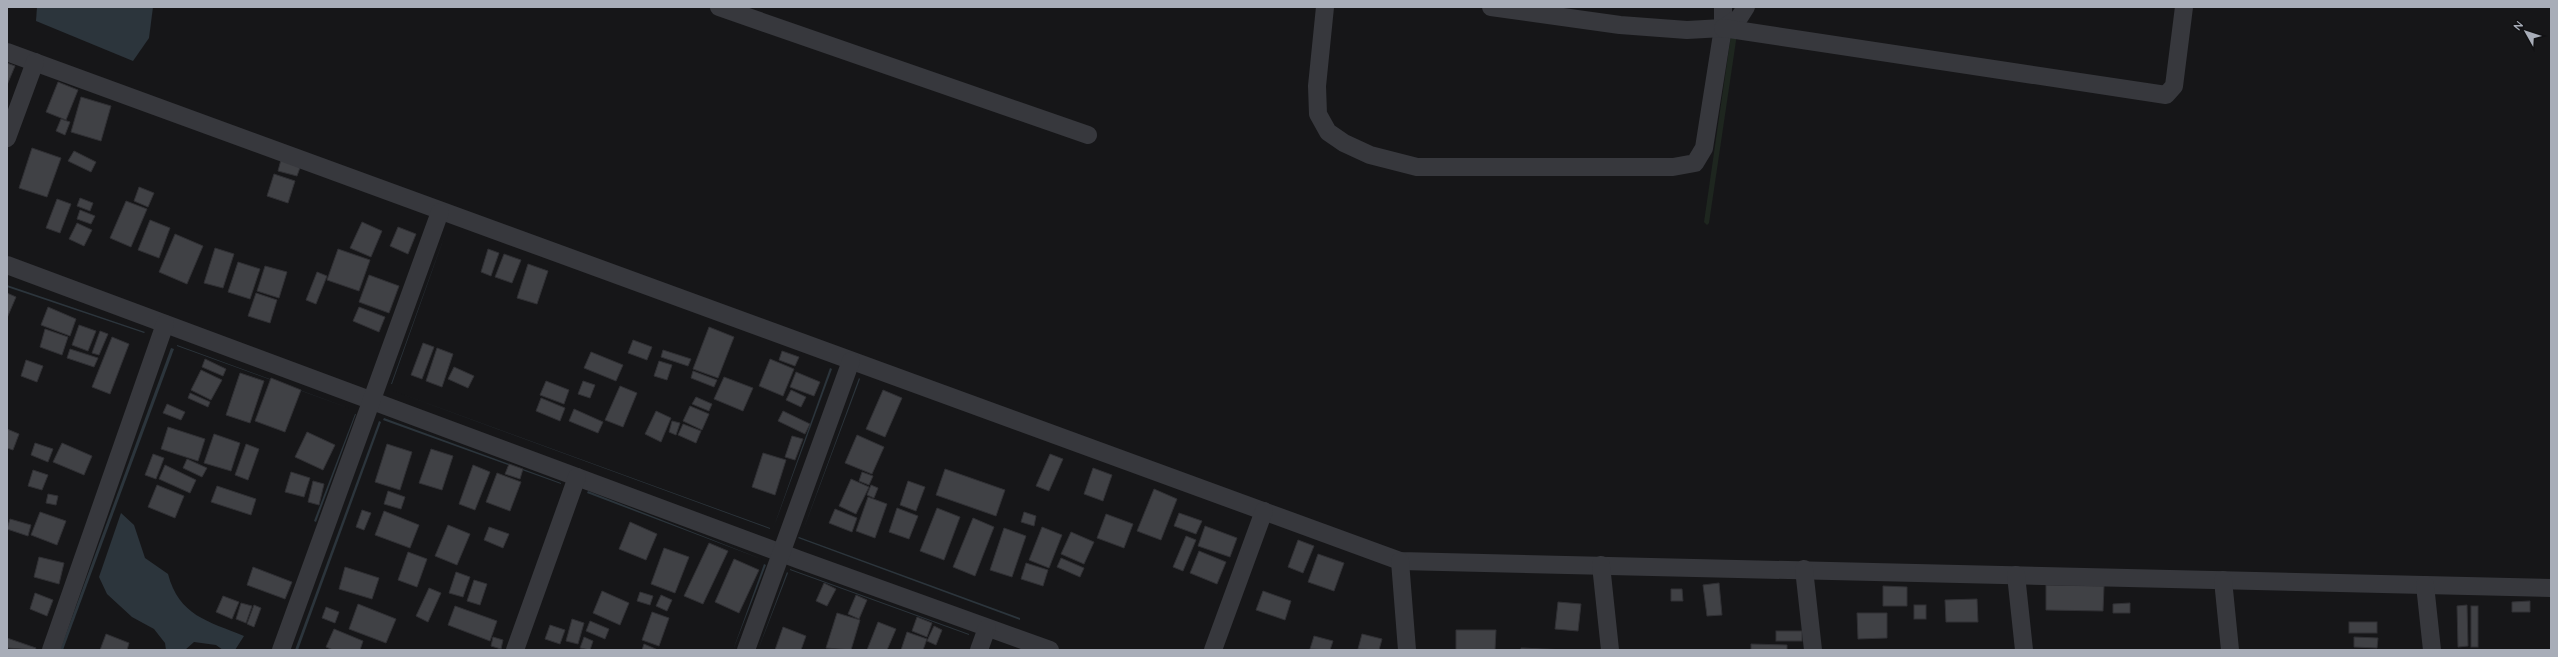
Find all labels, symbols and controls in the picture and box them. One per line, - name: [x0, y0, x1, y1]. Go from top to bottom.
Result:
- north arrow: [2506, 12, 2546, 52]
- text: N: [2510, 18, 2526, 33]

